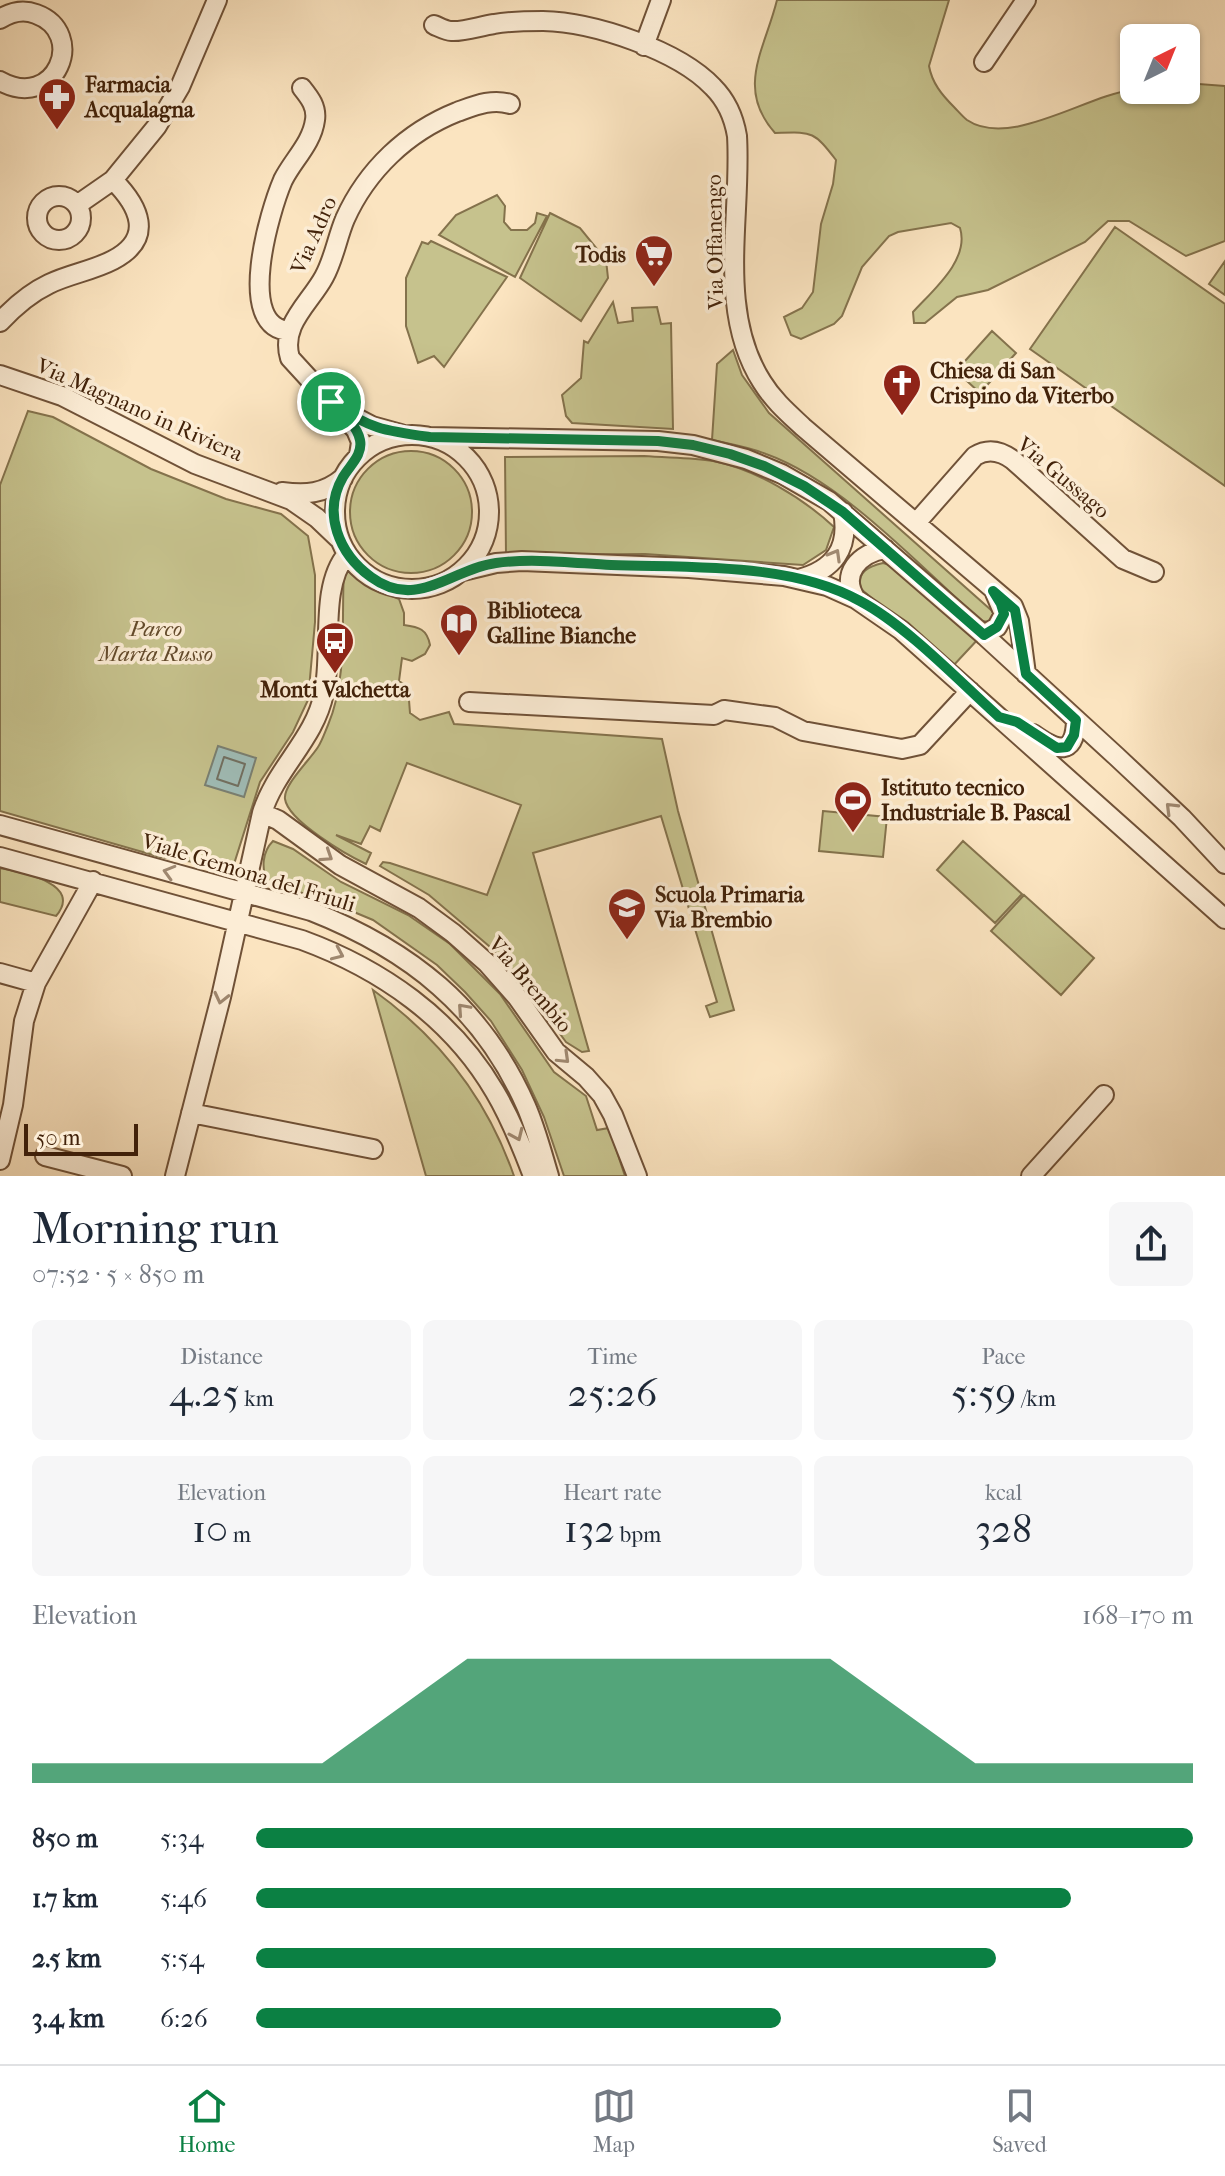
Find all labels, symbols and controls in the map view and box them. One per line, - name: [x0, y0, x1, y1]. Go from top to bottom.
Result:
- north arrow: [1120, 24, 1200, 104]
- map controls: [1120, 24, 1200, 104]
- place label: Farmacia Acqualagna: [83, 72, 195, 123]
- pharmacy icon: Farmacia Acqualagna: [36, 76, 78, 131]
- street label: Via Offanengo: [701, 174, 729, 311]
- street label: Via Adro: [285, 193, 343, 279]
- supermarket icon: Todis: [633, 233, 675, 288]
- place label: Todis: [574, 242, 626, 268]
- street label: Via Magnano in Riviera: [31, 352, 248, 468]
- place label: Chiesa di San Crispino da Viterbo: [930, 358, 1114, 409]
- church icon: Chiesa di San Crispino da Viterbo: [881, 362, 923, 417]
- pin: [297, 368, 365, 436]
- icon: arrive: [309, 380, 353, 424]
- street label: Via Gussago: [1011, 431, 1115, 524]
- one-way arrow: [825, 549, 841, 564]
- place label: Biblioteca Galline Bianche: [487, 598, 636, 649]
- library icon: Biblioteca Galline Bianche: [438, 602, 480, 657]
- park label: Parco Marta Russo: [97, 616, 213, 667]
- bus stop icon: Monti Valchetta: [314, 620, 356, 675]
- place label: Monti Valchetta: [259, 677, 411, 703]
- place label: Istituto tecnico Industriale B. Pascal: [881, 775, 1071, 826]
- sports icon: Istituto tecnico Industriale B. Pascal: [832, 779, 874, 834]
- one-way arrow: [1166, 802, 1180, 817]
- street label: Viale Gemona del Friuli: [138, 828, 359, 918]
- one-way arrow: [318, 846, 332, 861]
- one-way arrow: [163, 864, 177, 881]
- place label: Scuola Primaria Via Brembio: [654, 882, 805, 933]
- school or university icon: Scuola Primaria Via Brembio: [606, 886, 648, 941]
- street label: Via Brembio: [482, 931, 578, 1038]
- one-way arrow: [330, 945, 345, 961]
- one-way arrow: [213, 991, 230, 1005]
- one-way arrow: [458, 1003, 473, 1018]
- one-way arrow: [555, 1049, 569, 1063]
- scale bar: [24, 1120, 138, 1156]
- text: 50 m: [36, 1125, 81, 1151]
- one-way arrow: [507, 1127, 523, 1141]
- button: share: [1109, 1202, 1193, 1286]
- text: Morning run: [32, 1203, 279, 1254]
- text: 07:52 · 5 × 850 m: [32, 1259, 204, 1290]
- text: Distance: [180, 1344, 263, 1370]
- text: Time: [588, 1344, 638, 1370]
- text: Pace: [982, 1344, 1025, 1370]
- text: 4.25: [169, 1370, 239, 1416]
- text: 25:26: [568, 1370, 657, 1416]
- text: 5:59: [951, 1370, 1016, 1416]
- text: km: [239, 1386, 274, 1412]
- text: /km: [1016, 1386, 1056, 1412]
- text: Elevation: [177, 1480, 266, 1506]
- text: Heart rate: [563, 1480, 662, 1506]
- text: kcal: [985, 1480, 1022, 1506]
- text: 10: [192, 1506, 228, 1552]
- text: 132: [564, 1506, 615, 1552]
- text: 328: [975, 1506, 1032, 1552]
- text: m: [228, 1522, 251, 1548]
- text: bpm: [615, 1522, 661, 1548]
- text: Elevation: [32, 1600, 137, 1631]
- text: 168–170 m: [1082, 1600, 1193, 1631]
- text: 850 m: [32, 1823, 98, 1854]
- text: 5:34: [160, 1823, 204, 1854]
- text: 1.7 km: [32, 1883, 98, 1914]
- text: 5:46: [160, 1883, 207, 1914]
- text: 2.5 km: [32, 1943, 101, 1974]
- text: 5:54: [160, 1943, 204, 1974]
- text: 3.4 km: [32, 2003, 104, 2034]
- text: 6:26: [160, 2003, 208, 2034]
- tab: Home: [178, 2084, 235, 2158]
- tab: Map: [592, 2084, 636, 2158]
- tab: Saved: [992, 2084, 1047, 2158]

